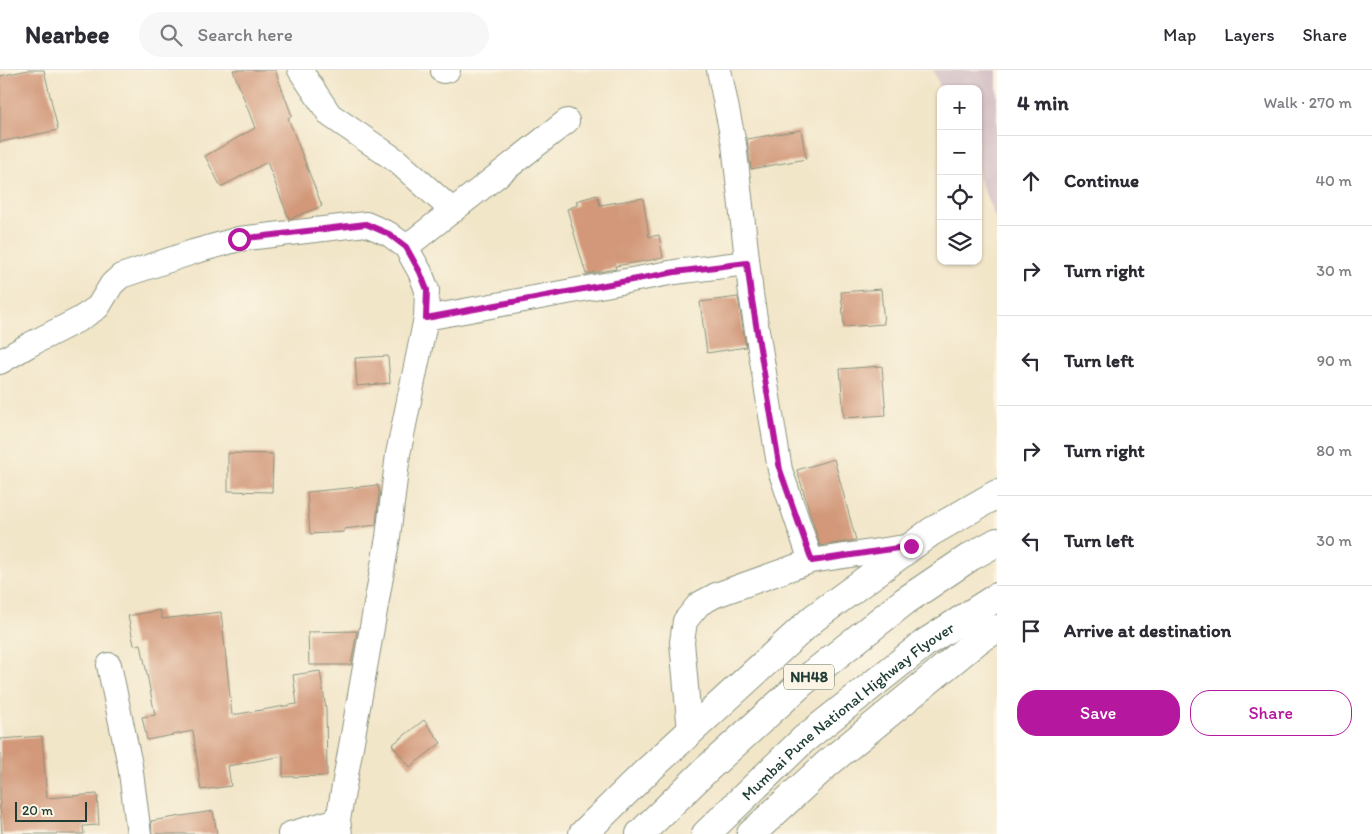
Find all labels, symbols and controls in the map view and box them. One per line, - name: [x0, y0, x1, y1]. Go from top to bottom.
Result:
- search box: [139, 12, 489, 57]
- text: Nearbee: [25, 20, 109, 49]
- icon: search: [157, 21, 185, 49]
- text: Search here: [197, 23, 293, 46]
- text: Map: [1163, 24, 1196, 46]
- text: Layers: [1224, 24, 1274, 46]
- text: Share: [1302, 24, 1347, 46]
- map controls: [937, 85, 982, 265]
- button: +: [937, 85, 982, 130]
- text: 4 min: [1017, 90, 1069, 115]
- text: Walk · 270 m: [1264, 93, 1352, 112]
- button: −: [937, 130, 982, 175]
- icon: ahead: [1017, 167, 1045, 195]
- text: Continue: [1064, 169, 1139, 192]
- text: 40 m: [1315, 171, 1352, 190]
- button: locate: [937, 175, 982, 220]
- button: layers: [937, 220, 982, 265]
- route start: [228, 228, 251, 251]
- icon: right: [1017, 257, 1045, 285]
- text: Turn right: [1064, 259, 1145, 282]
- text: 30 m: [1316, 261, 1352, 280]
- icon: left: [1017, 347, 1045, 375]
- text: Turn left: [1064, 349, 1134, 372]
- text: 90 m: [1317, 351, 1352, 370]
- icon: right: [1017, 437, 1045, 465]
- text: Turn right: [1064, 439, 1145, 462]
- text: 80 m: [1316, 441, 1352, 460]
- icon: left: [1017, 527, 1045, 555]
- text: Turn left: [1064, 529, 1134, 552]
- text: 30 m: [1316, 531, 1352, 550]
- route end: [900, 535, 923, 558]
- icon: arrive: [1017, 617, 1045, 645]
- street label: Mumbai Pune National Highway Flyover: [737, 618, 957, 804]
- text: Arrive at destination: [1064, 619, 1231, 642]
- road number: NH48: [784, 664, 834, 690]
- button: Save: [1017, 690, 1180, 736]
- button: Share: [1190, 690, 1352, 736]
- scale bar: [15, 799, 88, 822]
- text: 20 m: [22, 802, 53, 819]

